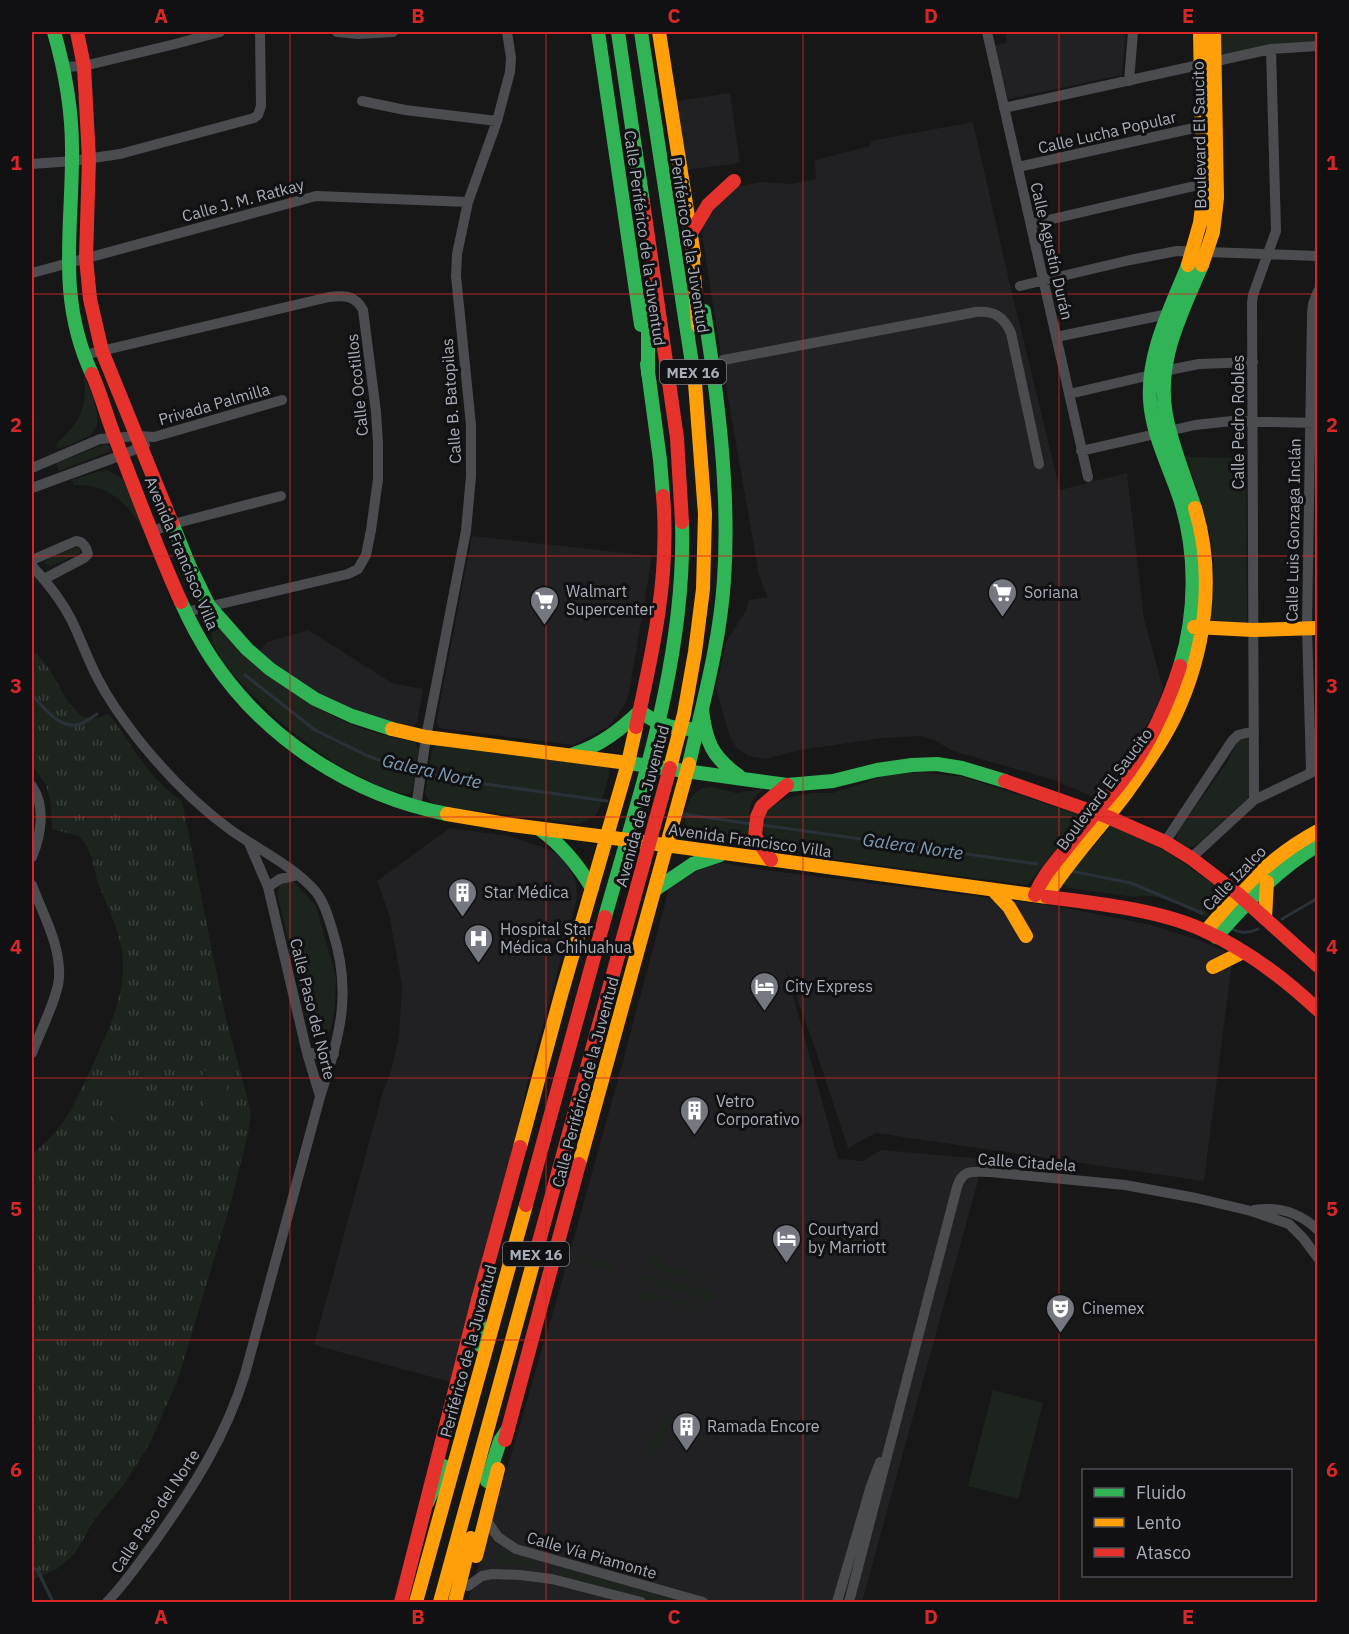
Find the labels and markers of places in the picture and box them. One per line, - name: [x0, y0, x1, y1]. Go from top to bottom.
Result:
- supermarket icon: Soriana: [987, 576, 1019, 618]
- place label: Walmart Supercenter: [566, 581, 654, 619]
- place label: Soriana: [1024, 582, 1079, 602]
- supermarket icon: Walmart Supercenter: [529, 584, 561, 626]
- building icon: Star Médica: [447, 876, 479, 918]
- place label: Star Médica: [484, 882, 569, 902]
- place label: Hospital Star Médica Chihuahua: [500, 919, 632, 957]
- hospital icon: Hospital Star Médica Chihuahua: [463, 922, 495, 964]
- hotel icon: City Express: [748, 970, 780, 1012]
- place label: City Express: [785, 976, 873, 996]
- place label: Vetro Corporativo: [716, 1091, 800, 1129]
- building icon: Vetro Corporativo: [679, 1094, 711, 1136]
- place label: Courtyard by Marriott: [808, 1219, 886, 1257]
- hotel icon: Courtyard by Marriott: [771, 1222, 803, 1264]
- theatre icon: Cinemex: [1045, 1292, 1077, 1334]
- place label: Cinemex: [1082, 1298, 1144, 1318]
- building icon: Ramada Encore: [670, 1410, 702, 1452]
- place label: Ramada Encore: [707, 1416, 820, 1436]

